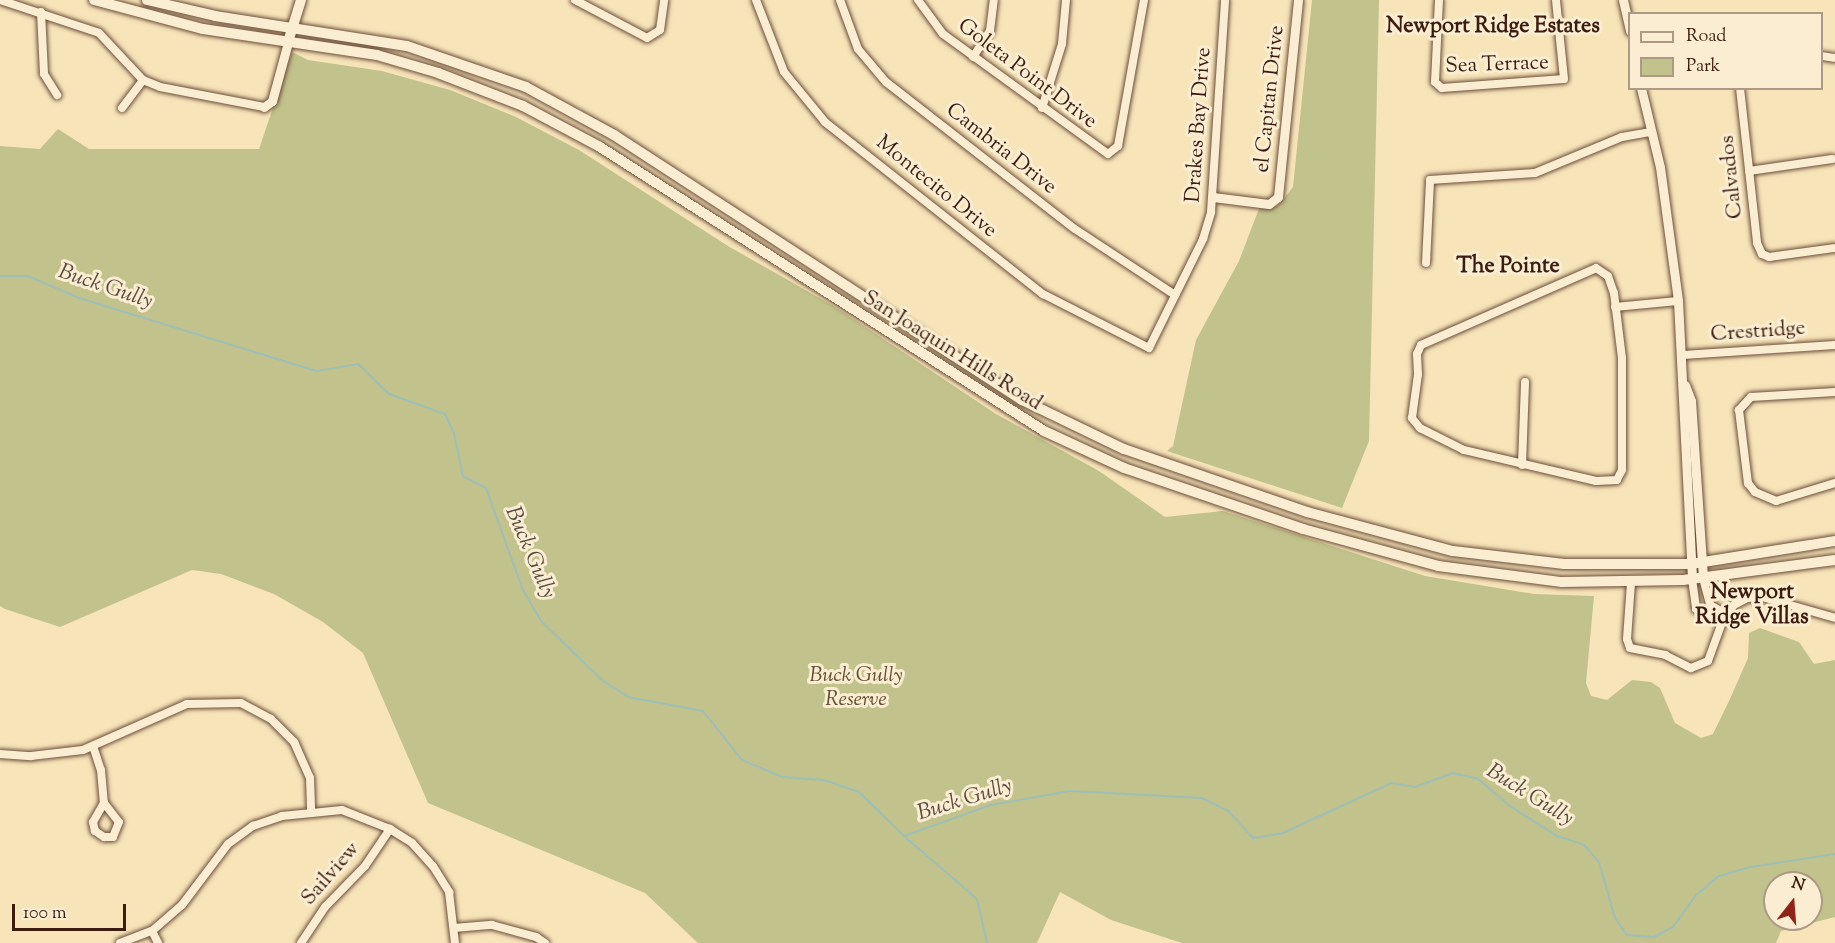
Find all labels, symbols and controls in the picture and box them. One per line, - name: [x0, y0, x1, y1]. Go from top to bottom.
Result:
- legend: [1628, 12, 1823, 90]
- street label: Goleta Point Drive: [952, 13, 1102, 135]
- district label: Newport Ridge Estates: [1386, 15, 1600, 41]
- street label: el Capitan Drive: [1250, 24, 1290, 174]
- text: Road: [1686, 24, 1726, 50]
- street label: Drakes Bay Drive: [1181, 46, 1217, 204]
- street label: Sea Terrace: [1445, 51, 1549, 79]
- text: Park: [1686, 54, 1720, 80]
- street label: Cambria Drive: [941, 98, 1061, 200]
- street label: Montecito Drive: [870, 130, 1002, 244]
- street label: Calvados: [1715, 134, 1749, 220]
- district label: The Pointe: [1456, 255, 1560, 281]
- water label: Buck Gully: [55, 260, 155, 316]
- street label: San Joaquin Hills Road: [858, 286, 1046, 416]
- street label: Crestridge: [1710, 316, 1806, 348]
- water label: Buck Gully: [498, 503, 560, 603]
- district label: Newport Ridge Villas: [1695, 580, 1809, 632]
- park label: Buck Gully Reserve: [810, 663, 902, 713]
- water label: Buck Gully: [1481, 759, 1577, 833]
- water label: Buck Gully: [915, 774, 1015, 828]
- street label: Sailview: [297, 837, 365, 911]
- north arrow: [1763, 871, 1823, 931]
- text: N: [1788, 872, 1807, 898]
- scale bar: [15, 892, 129, 930]
- text: 100 m: [23, 901, 67, 927]

